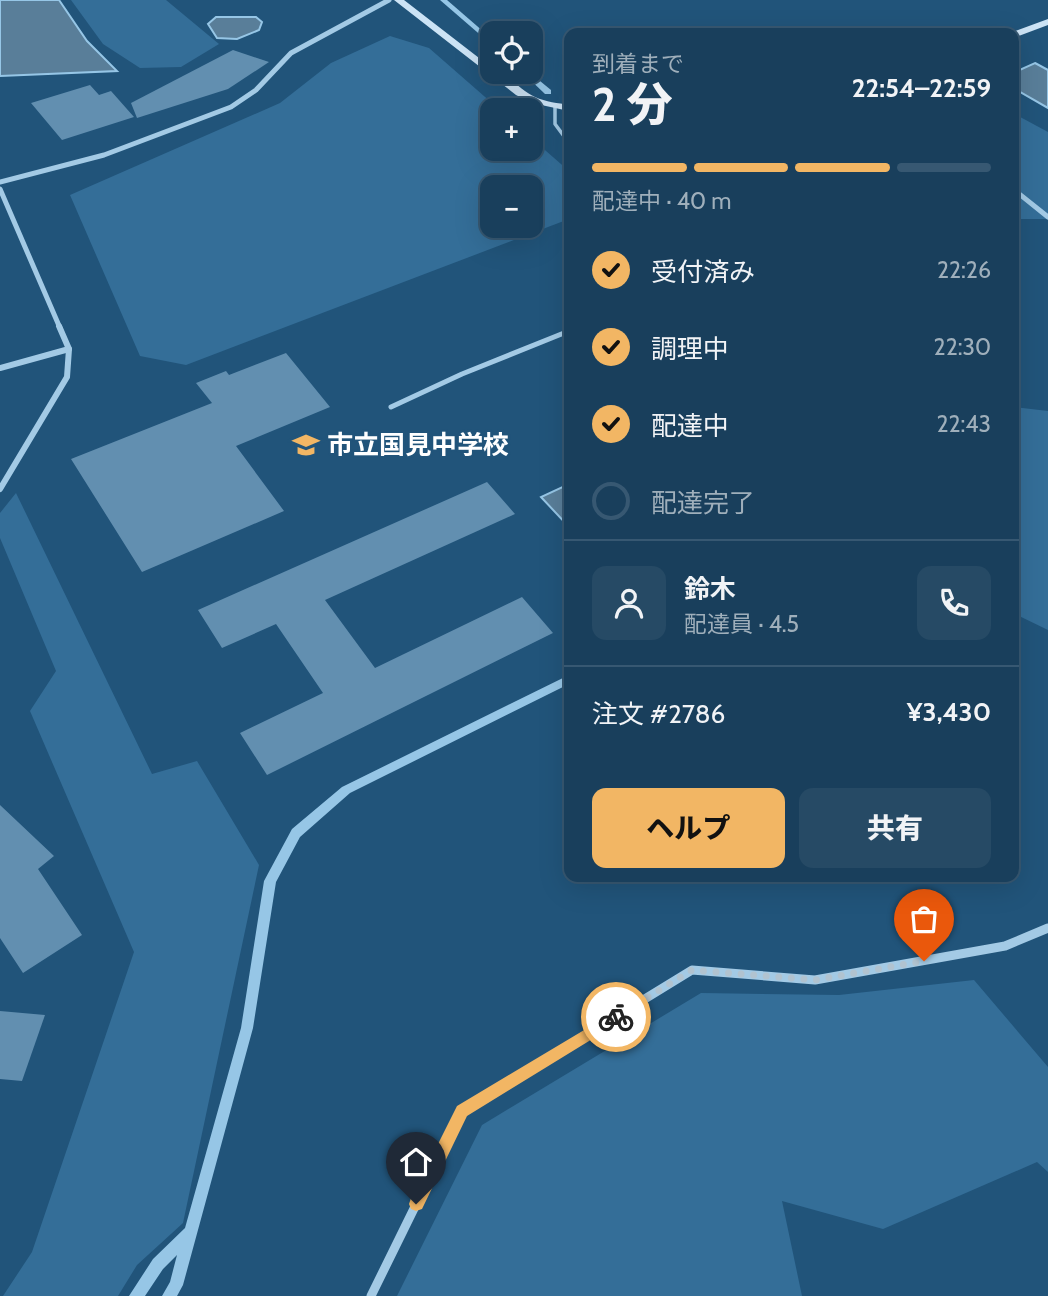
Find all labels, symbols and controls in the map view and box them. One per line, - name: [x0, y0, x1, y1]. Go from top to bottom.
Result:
- map controls: [480, 21, 543, 238]
- button: locate: [480, 21, 543, 84]
- text: 到着まで: [592, 50, 684, 78]
- text: 22:54–22:59: [852, 72, 991, 104]
- text: 2 分: [592, 77, 673, 133]
- button: +: [480, 98, 543, 161]
- button: −: [480, 175, 543, 238]
- text: 配達中 · 40 m: [592, 187, 732, 215]
- icon: check: [592, 251, 630, 289]
- text: 受付済み: [651, 256, 755, 288]
- text: 22:26: [937, 256, 991, 284]
- icon: check: [592, 328, 630, 366]
- text: 調理中: [651, 333, 729, 365]
- text: 22:30: [934, 333, 991, 361]
- icon: check: [592, 405, 630, 443]
- text: 配達中: [651, 410, 729, 442]
- text: 22:43: [936, 410, 991, 438]
- place label: 市立国見中学校: [327, 429, 509, 461]
- school or university icon: 市立国見中学校: [291, 430, 321, 460]
- text: 配達完了: [651, 487, 755, 519]
- button: person: [592, 566, 666, 640]
- button: phone: [917, 566, 991, 640]
- text: 鈴木: [684, 573, 736, 605]
- text: 配達員 · 4.5: [684, 610, 799, 638]
- text: ¥3,430: [907, 696, 991, 728]
- text: 注文 #2786: [592, 698, 725, 730]
- button: ヘルプ: [592, 788, 785, 868]
- button: 共有: [799, 788, 991, 868]
- pin: [894, 889, 954, 961]
- icon: bag: [905, 900, 943, 938]
- courier: [581, 982, 651, 1052]
- icon: bike: [597, 998, 635, 1036]
- pin: [386, 1132, 446, 1204]
- icon: home: [397, 1143, 435, 1181]

